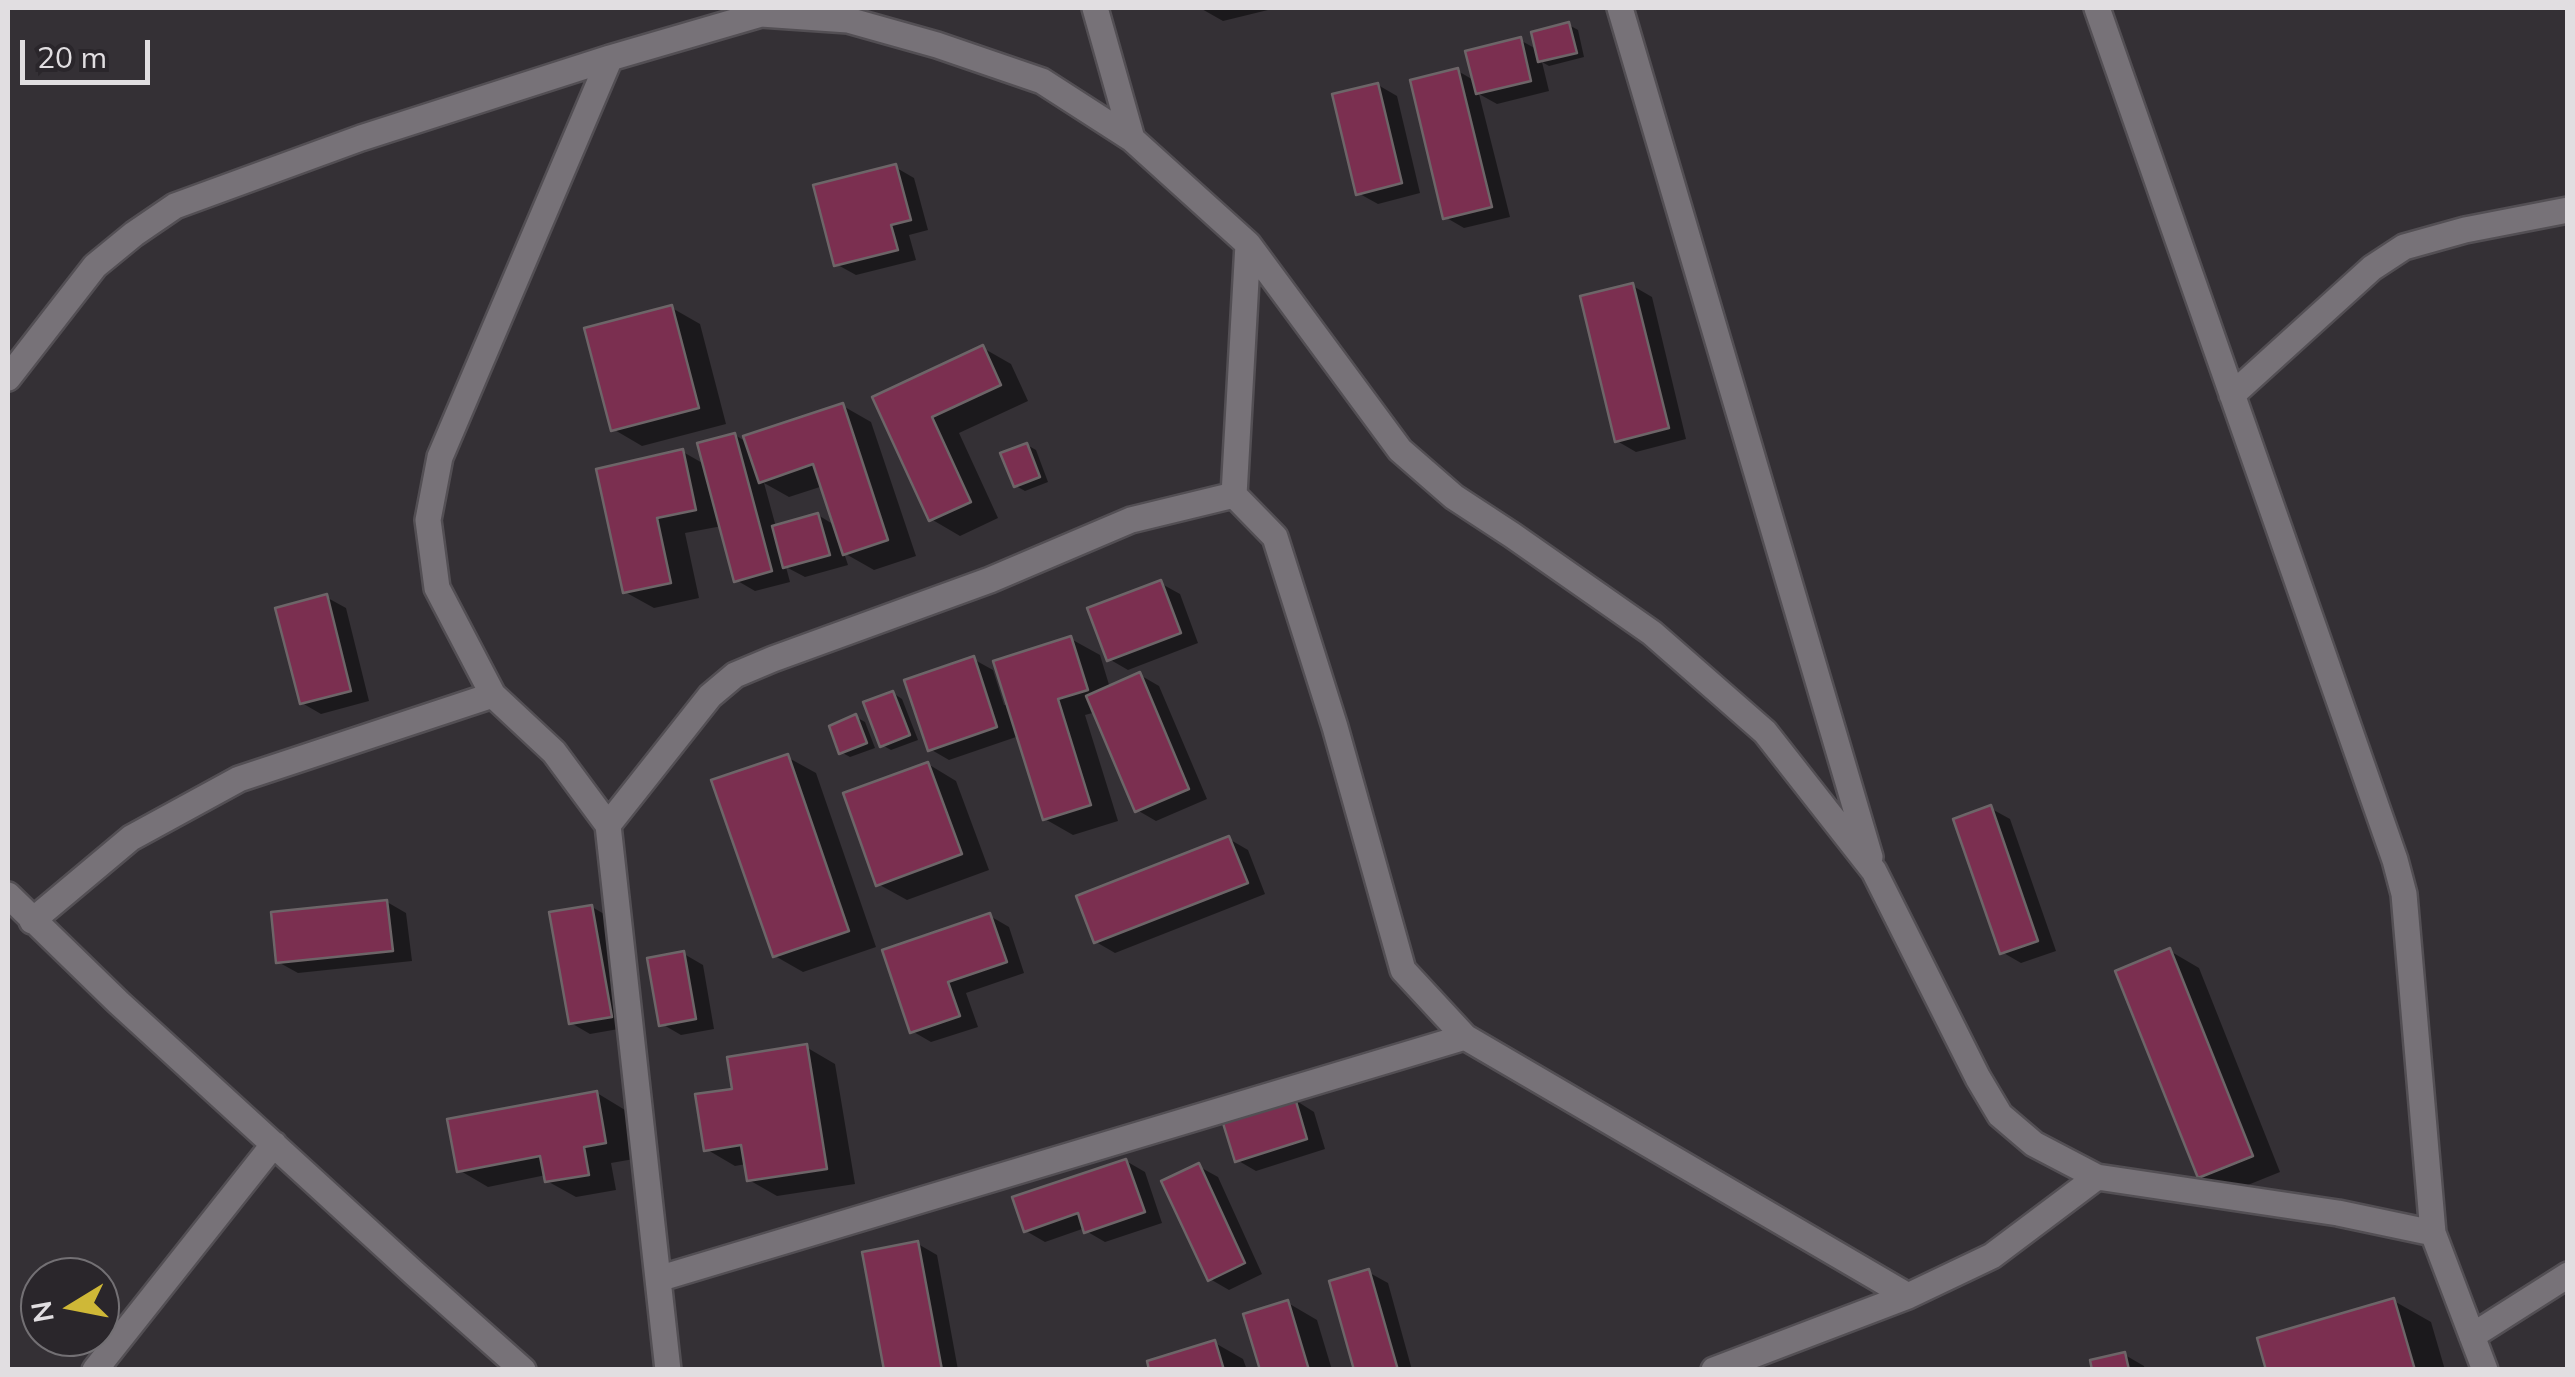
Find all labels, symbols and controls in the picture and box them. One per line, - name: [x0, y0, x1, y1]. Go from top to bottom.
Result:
- scale bar: [25, 20, 155, 82]
- text: 20 m: [37, 38, 107, 76]
- north arrow: [20, 1257, 120, 1357]
- text: N: [23, 1299, 61, 1325]

